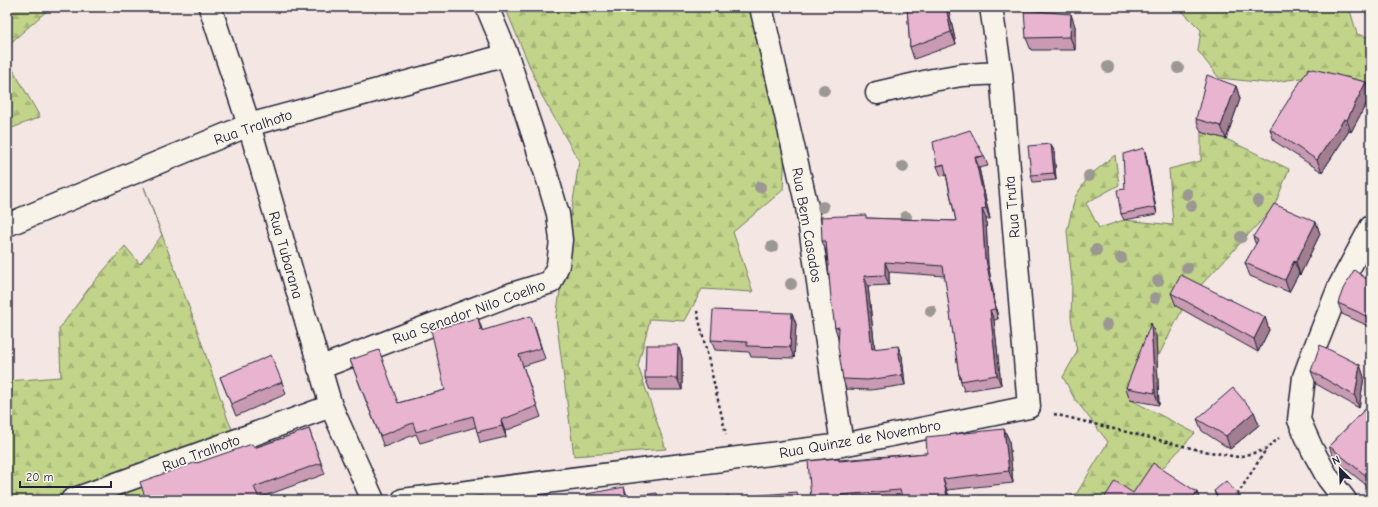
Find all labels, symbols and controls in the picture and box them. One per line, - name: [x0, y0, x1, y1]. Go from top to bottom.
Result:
- street label: Rua Tralhoto: [212, 105, 295, 149]
- street label: Rua Bem Casados: [788, 166, 826, 284]
- street label: Rua Truta: [1000, 175, 1024, 239]
- street label: Rua Tubarana: [265, 209, 307, 301]
- street label: Rua Senador Nilo Coelho: [390, 276, 548, 348]
- street label: Rua Quinze de Novembro: [778, 416, 942, 462]
- street label: Rua Tralhoto: [160, 431, 242, 475]
- north arrow: [1320, 449, 1360, 489]
- text: N: [1330, 453, 1342, 468]
- scale bar: [20, 463, 111, 489]
- text: 20 m: [26, 470, 54, 484]

